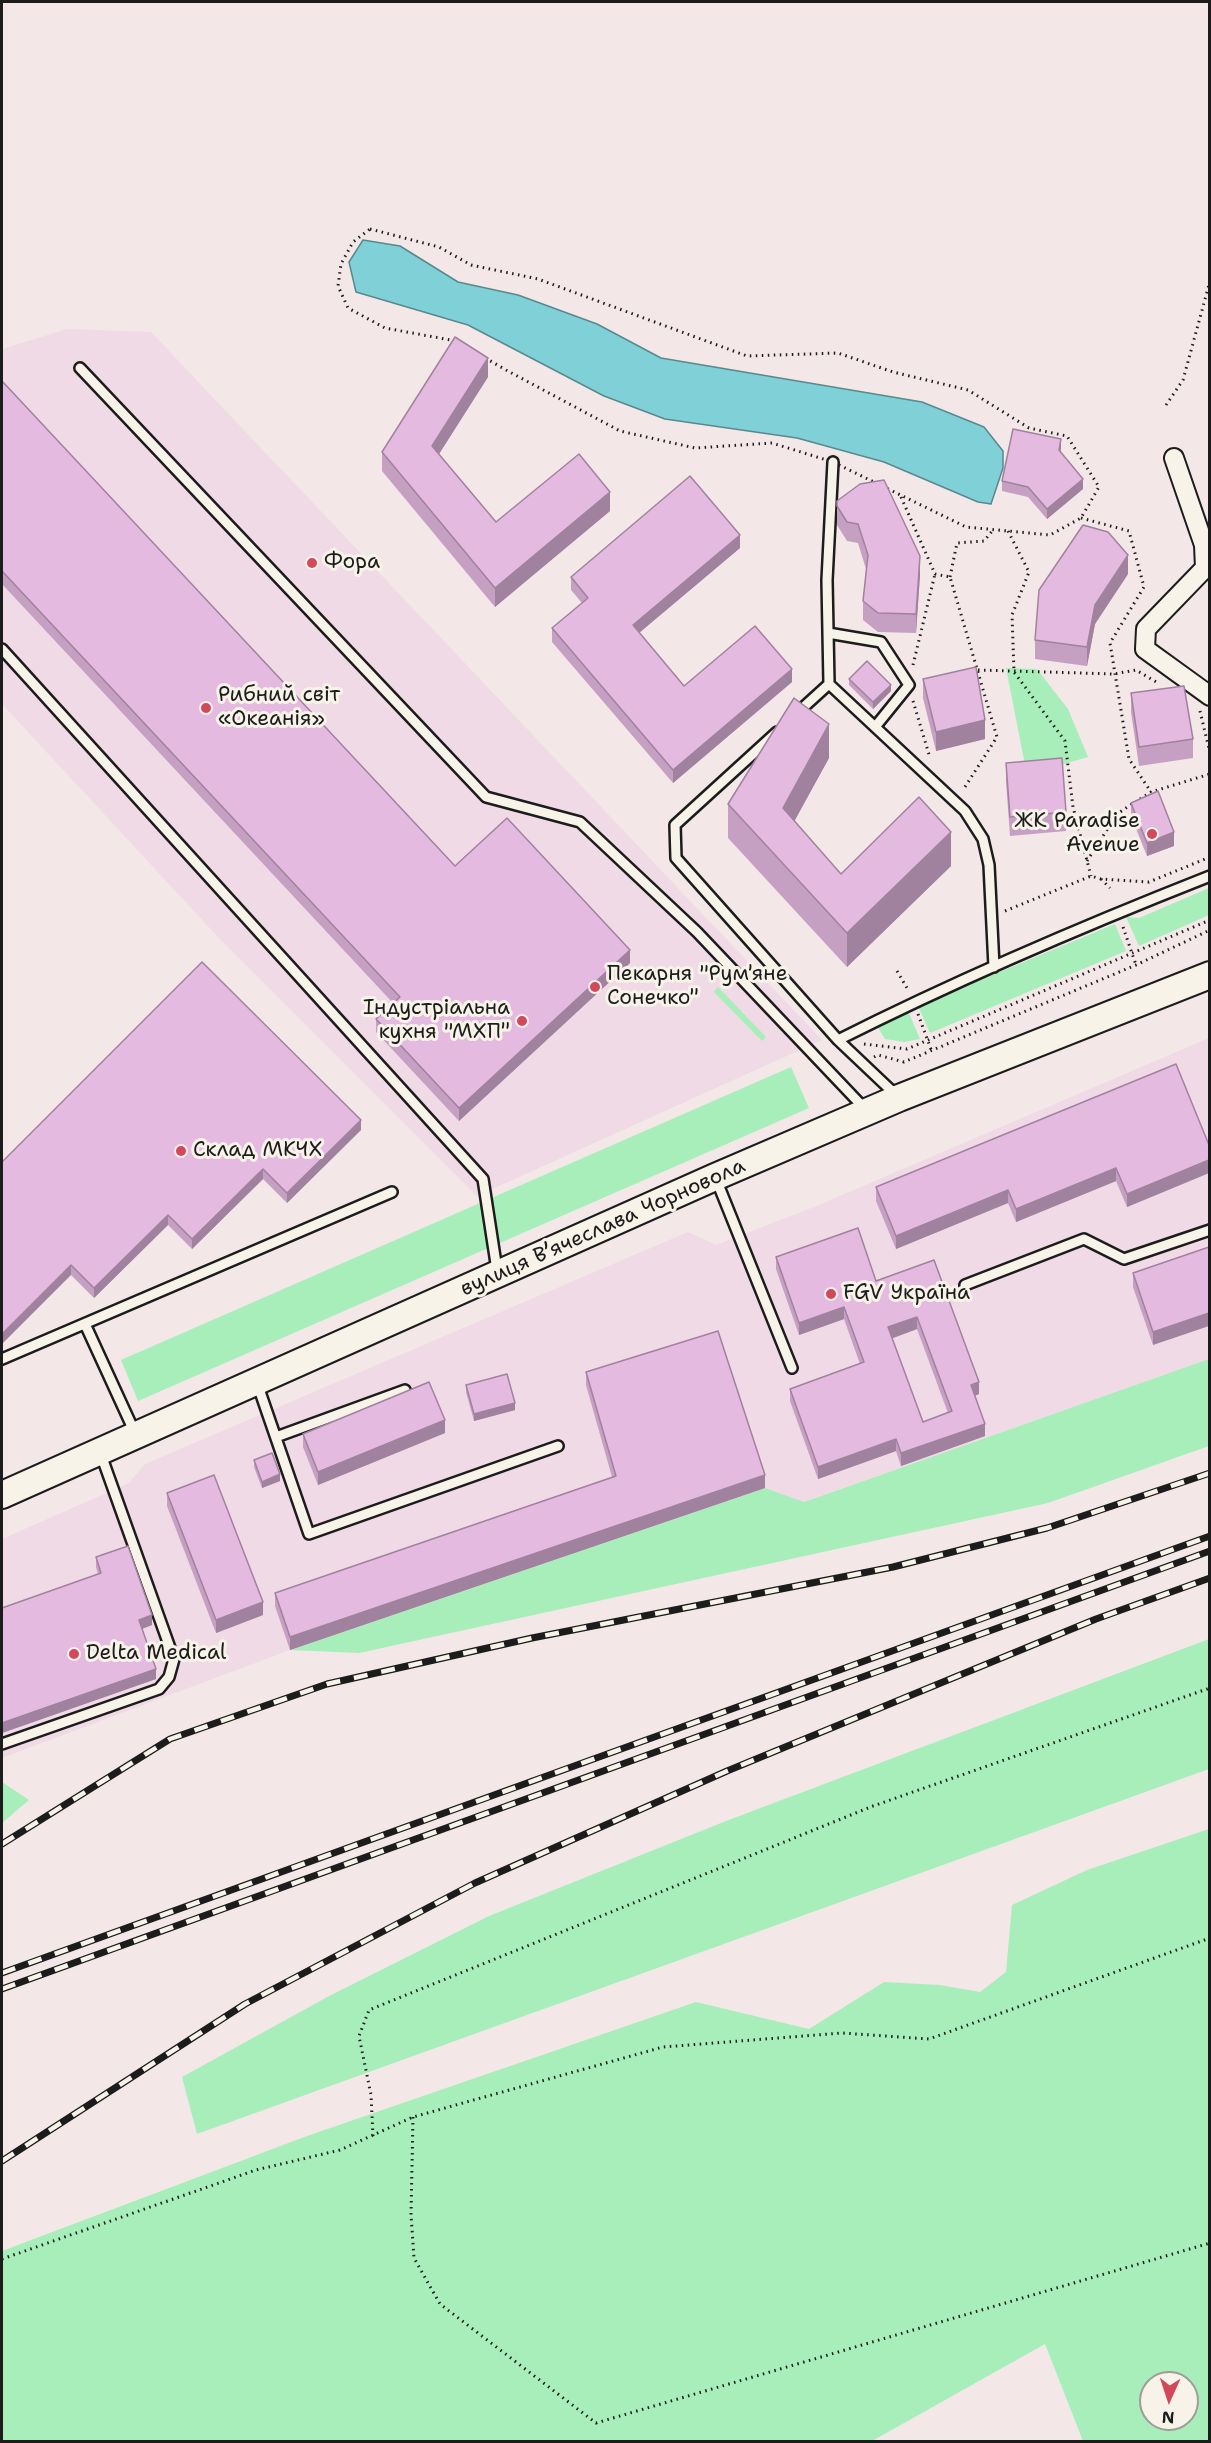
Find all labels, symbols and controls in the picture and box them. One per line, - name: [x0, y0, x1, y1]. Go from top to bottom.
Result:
- place label: Фора: [324, 550, 380, 576]
- marker: Фора: [305, 556, 319, 570]
- place label: Рибний світ «Океанія»: [218, 683, 340, 733]
- marker: Рибний світ «Океанія»: [199, 701, 213, 715]
- place label: ЖК Paradise Avenue: [1014, 809, 1140, 859]
- marker: ЖК Paradise Avenue: [1145, 827, 1159, 841]
- place label: Пекарня "Рум'яне Сонечко": [607, 962, 788, 1012]
- marker: Пекарня "Рум'яне Сонечко": [588, 980, 602, 994]
- place label: Індустріальна кухня "МХП": [363, 996, 510, 1046]
- marker: Індустріальна кухня "МХП": [515, 1014, 529, 1028]
- place label: Склад МКЧХ: [193, 1138, 322, 1164]
- marker: Склад МКЧХ: [174, 1144, 188, 1158]
- street label: вулиця Вʼячеслава Чорновола: [457, 1154, 749, 1302]
- place label: FGV Україна: [843, 1281, 970, 1307]
- marker: FGV Україна: [824, 1287, 838, 1301]
- place label: Delta Medical: [86, 1641, 226, 1667]
- marker: Delta Medical: [67, 1647, 81, 1661]
- north arrow: [1139, 2371, 1199, 2431]
- text: N: [1161, 2407, 1175, 2428]

